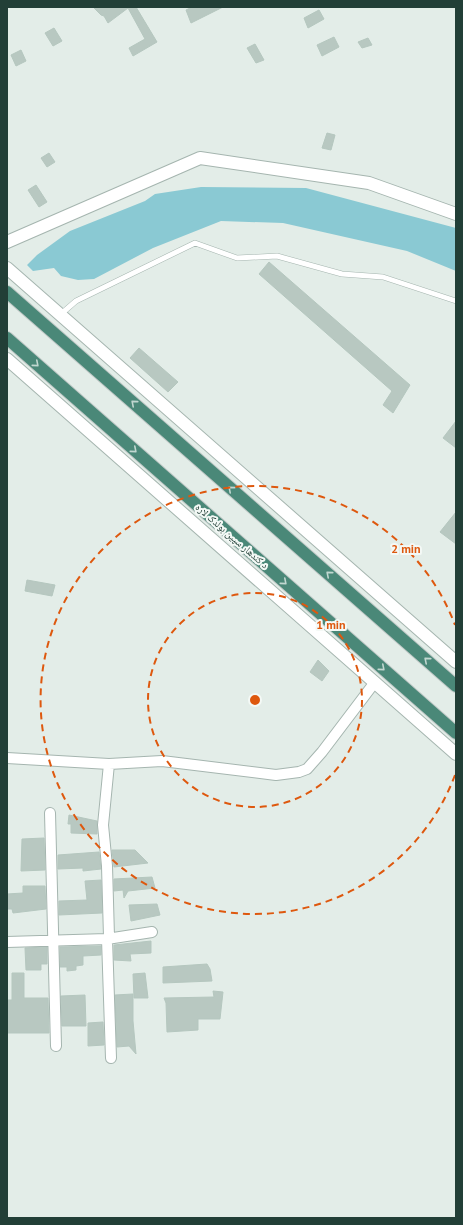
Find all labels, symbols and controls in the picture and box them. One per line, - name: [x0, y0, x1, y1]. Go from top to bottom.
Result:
- one-way arrow: [32, 359, 39, 366]
- one-way arrow: [131, 400, 138, 407]
- one-way arrow: [129, 445, 137, 452]
- one-way arrow: [229, 486, 236, 493]
- street label: د کندهار سپین بولدک لاره: [193, 501, 271, 571]
- text: 2 min: [391, 541, 421, 556]
- one-way arrow: [326, 572, 334, 579]
- one-way arrow: [279, 577, 287, 584]
- text: 1 min: [316, 617, 346, 632]
- one-way arrow: [424, 658, 431, 665]
- one-way arrow: [377, 663, 384, 670]
- centre of rings: [248, 693, 262, 707]

